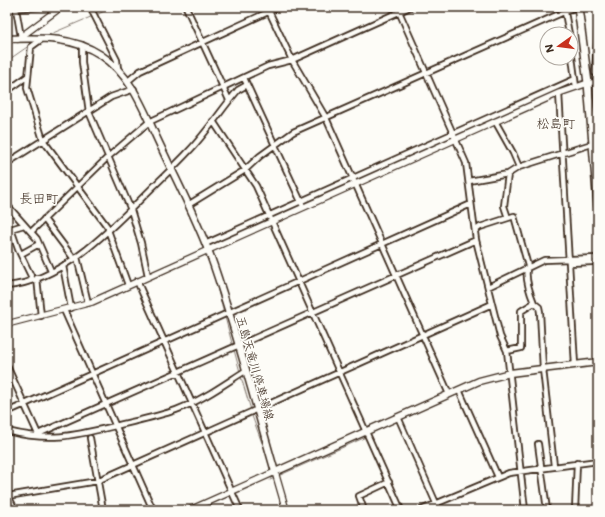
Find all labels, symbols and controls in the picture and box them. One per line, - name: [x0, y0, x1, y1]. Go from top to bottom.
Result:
- north arrow: [539, 26, 579, 66]
- text: N: [541, 43, 557, 54]
- district label: 松島町: [536, 114, 576, 131]
- district label: 長田町: [19, 189, 59, 206]
- street label: 五島天竜川停車場線: [233, 314, 279, 422]

